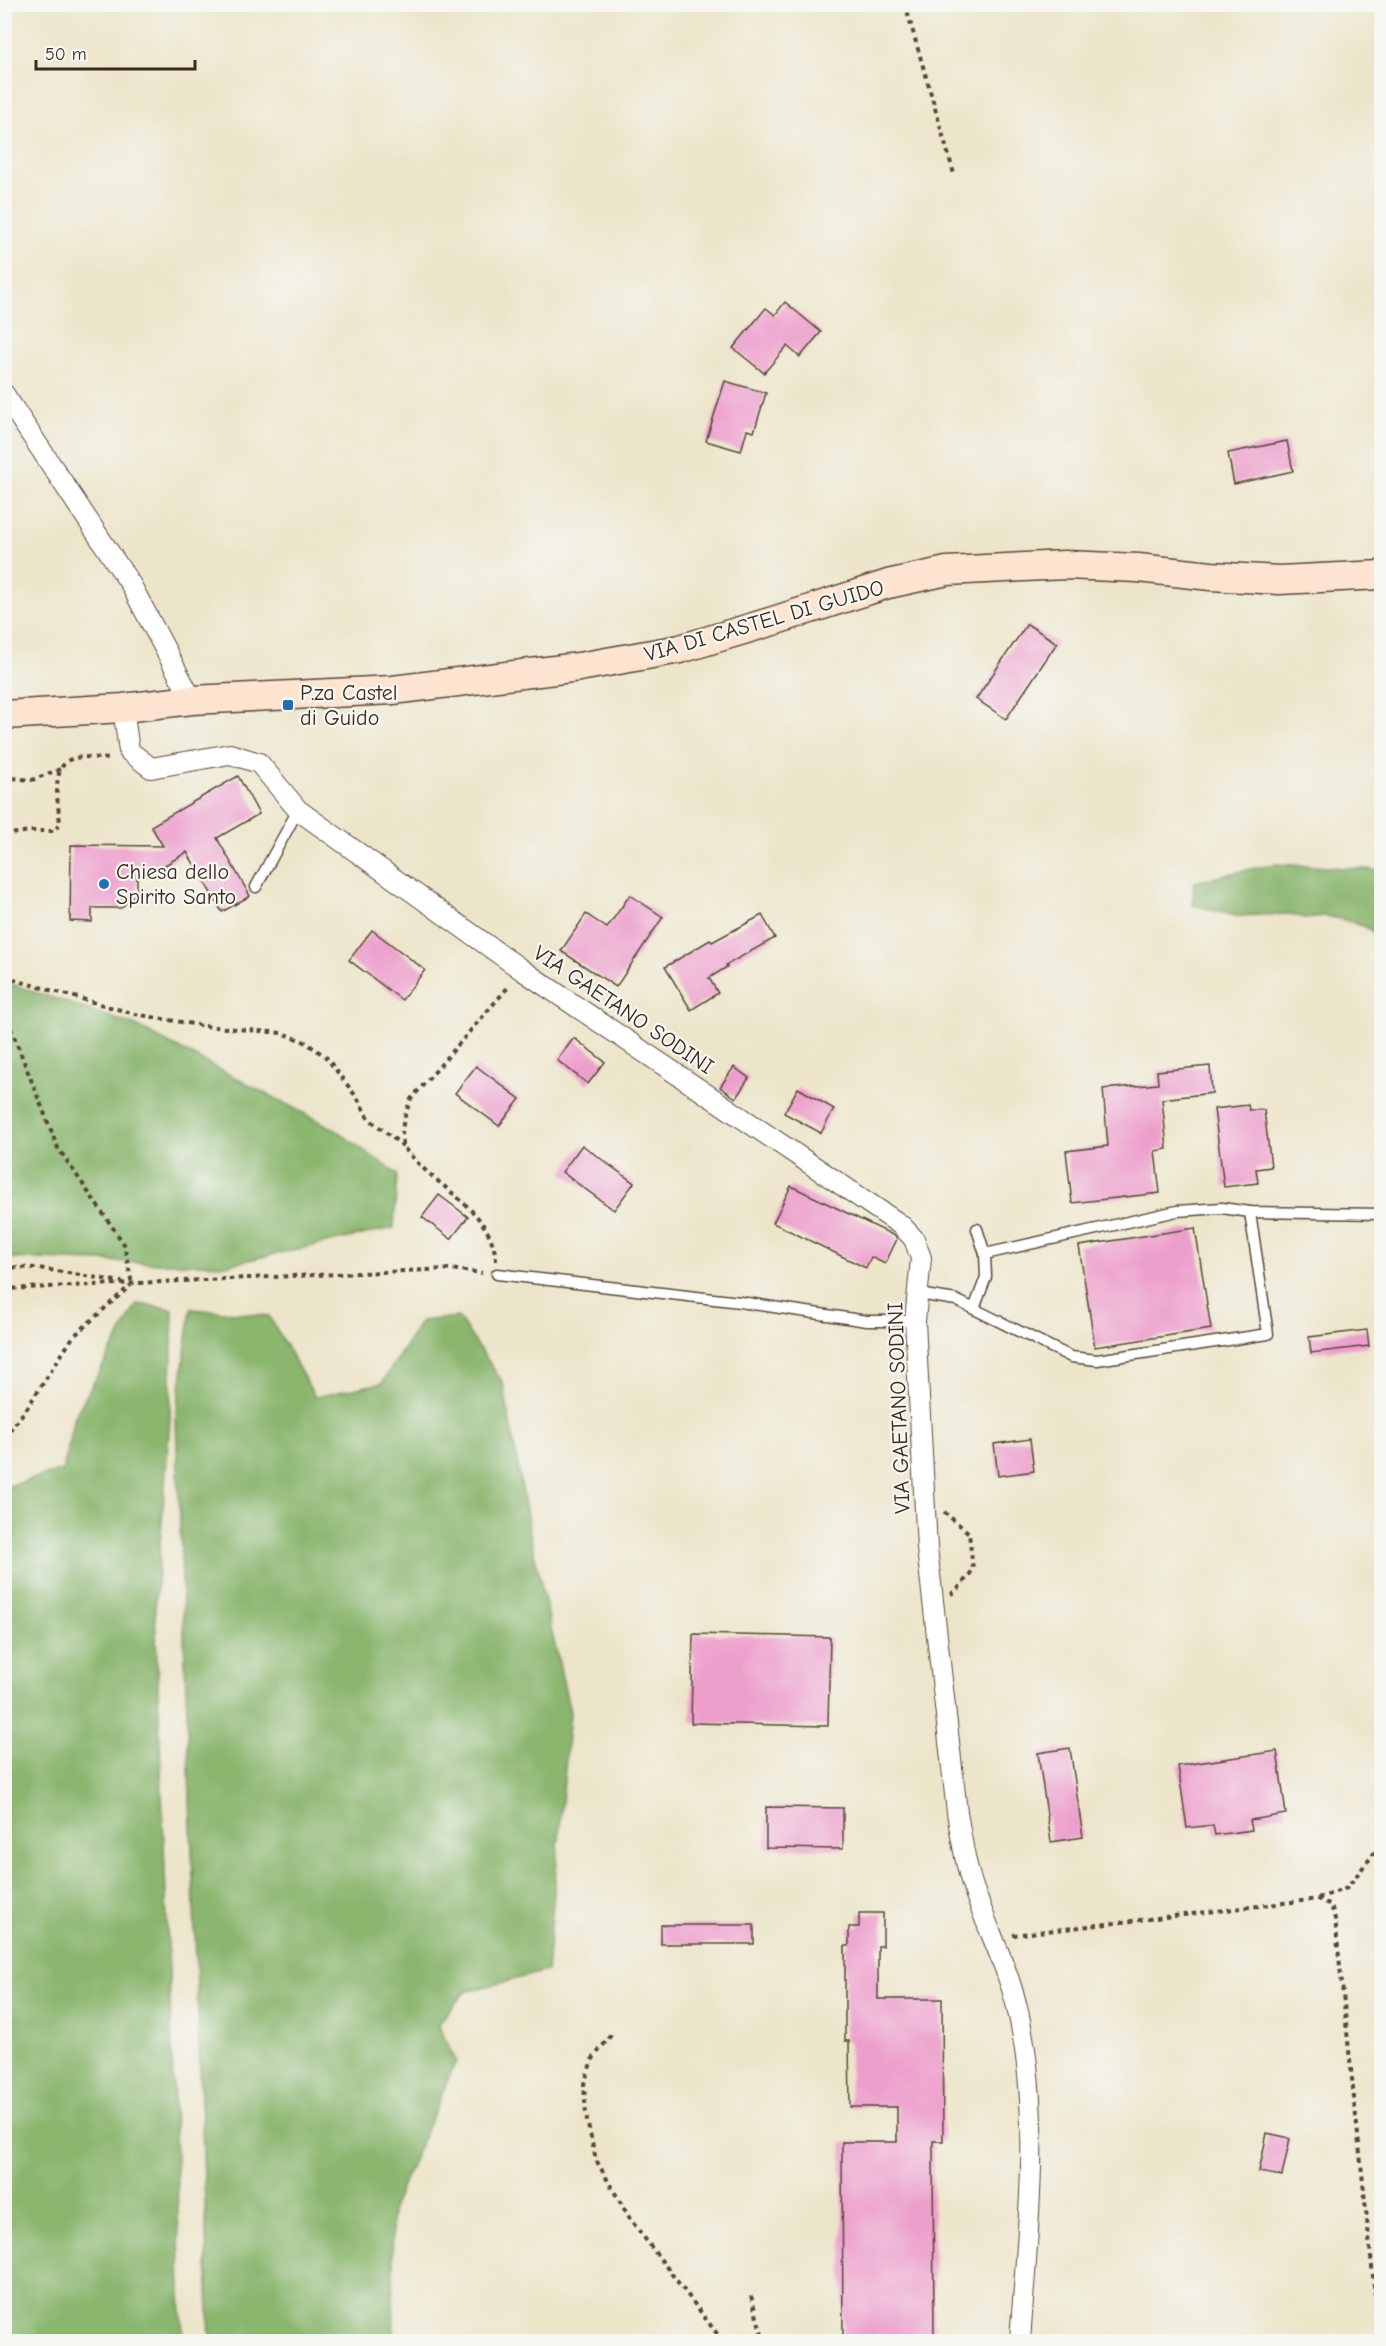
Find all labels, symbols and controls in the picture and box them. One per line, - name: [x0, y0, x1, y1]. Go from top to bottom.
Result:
- scale bar: [36, 33, 195, 71]
- text: 50 m: [45, 44, 87, 65]
- street label: VIA DI CASTEL DI GUIDO: [641, 574, 887, 668]
- place label: P.za Castel di Guido: [300, 680, 398, 731]
- marker: P.za Castel di Guido: [281, 698, 295, 712]
- place label: Chiesa dello Spirito Santo: [116, 859, 236, 910]
- marker: Chiesa dello Spirito Santo: [97, 877, 111, 891]
- street label: VIA GAETANO SODINI: [528, 940, 719, 1080]
- street label: VIA GAETANO SODINI: [882, 1302, 916, 1514]

